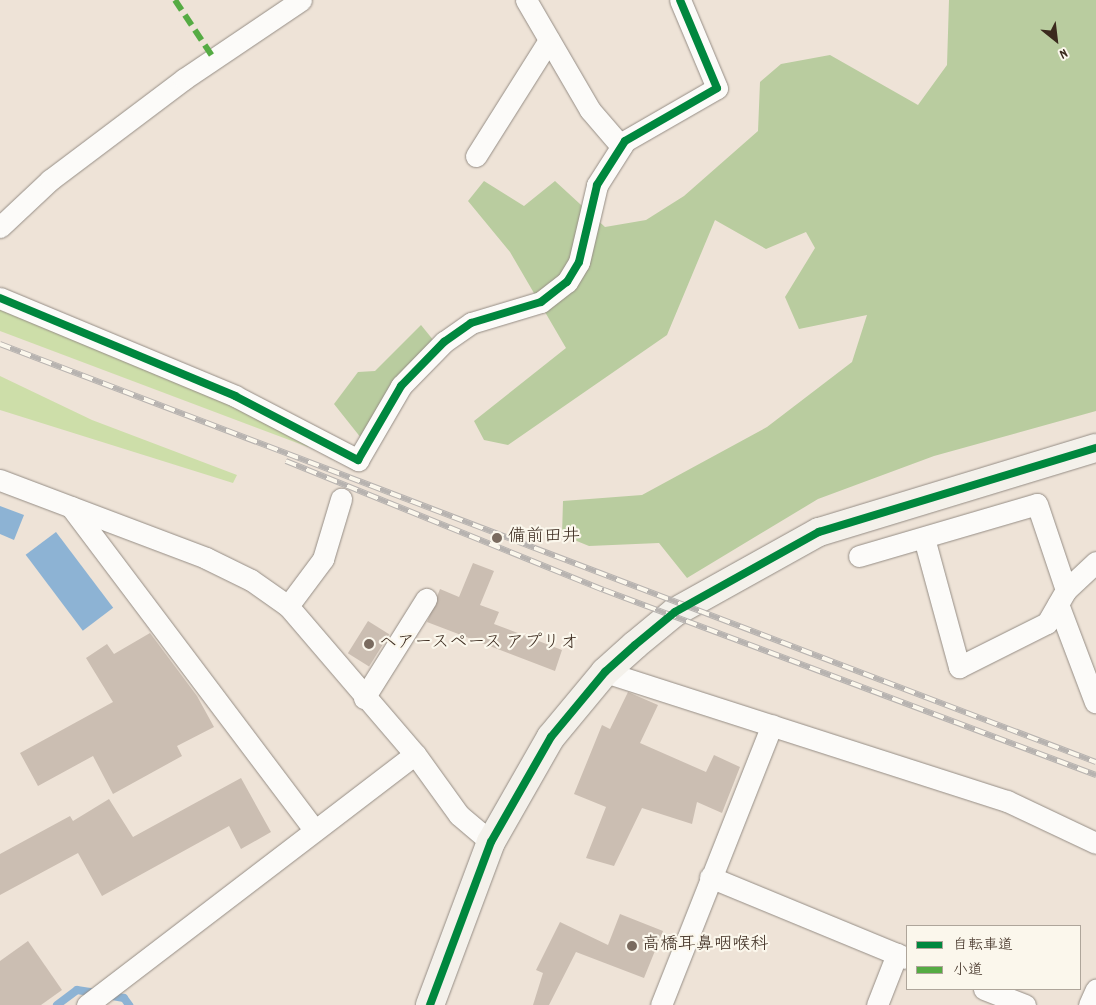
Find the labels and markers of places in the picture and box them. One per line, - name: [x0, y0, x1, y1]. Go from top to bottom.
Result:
- place label: 備前田井: [508, 527, 580, 549]
- marker: 備前田井: [490, 531, 504, 545]
- place label: ヘアースペース アプリオ: [379, 633, 580, 655]
- marker: ヘアースペース アプリオ: [363, 638, 375, 650]
- place label: 高橋耳鼻咽喉科: [642, 935, 768, 957]
- marker: 高橋耳鼻咽喉科: [626, 940, 638, 952]

